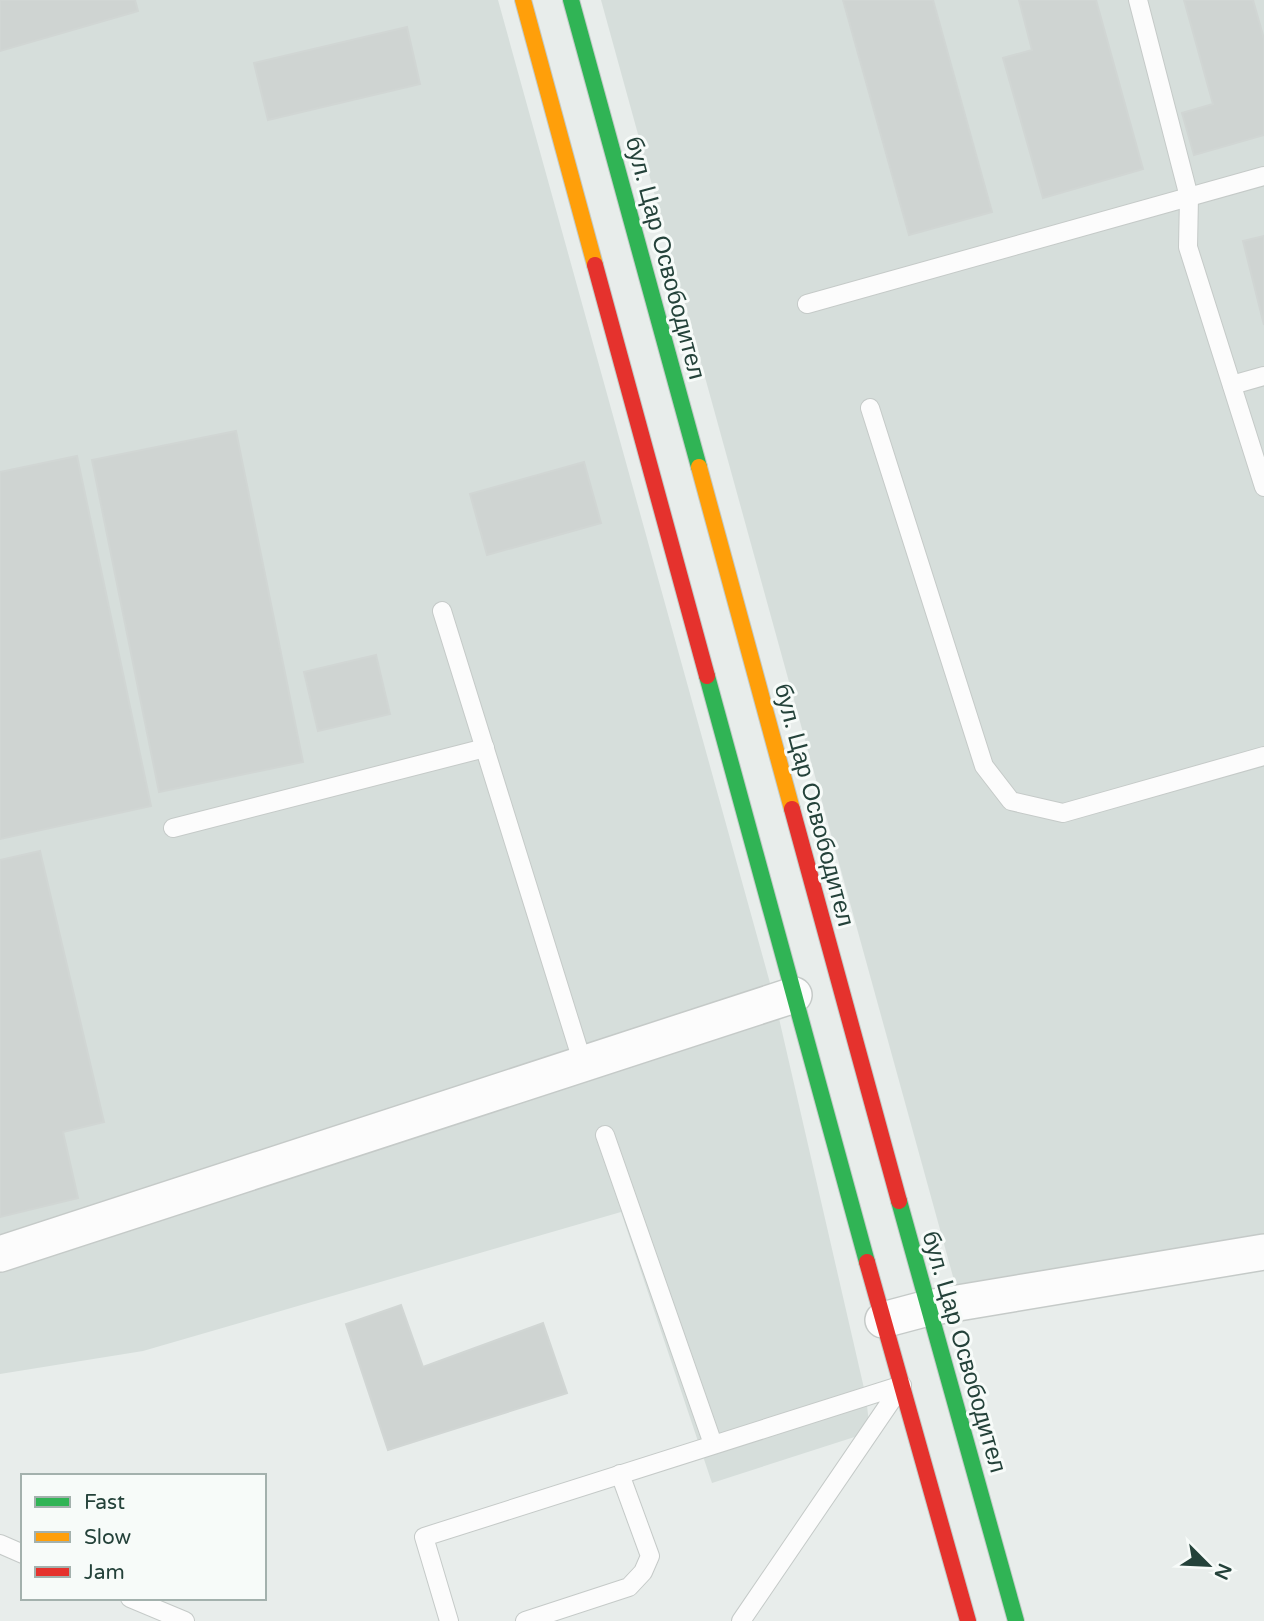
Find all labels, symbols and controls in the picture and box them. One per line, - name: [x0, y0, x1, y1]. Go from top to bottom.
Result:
- street label: бул. Цар Освободител: [619, 133, 711, 383]
- street label: бул. Цар Освободител: [768, 680, 860, 930]
- street label: бул. Цар Освободител: [916, 1228, 1012, 1476]
- legend: [21, 1474, 266, 1600]
- text: Fast: [84, 1490, 125, 1515]
- text: Slow: [84, 1525, 132, 1550]
- north arrow: [1173, 1530, 1243, 1600]
- text: Jam: [84, 1560, 125, 1585]
- text: N: [1209, 1560, 1236, 1583]

